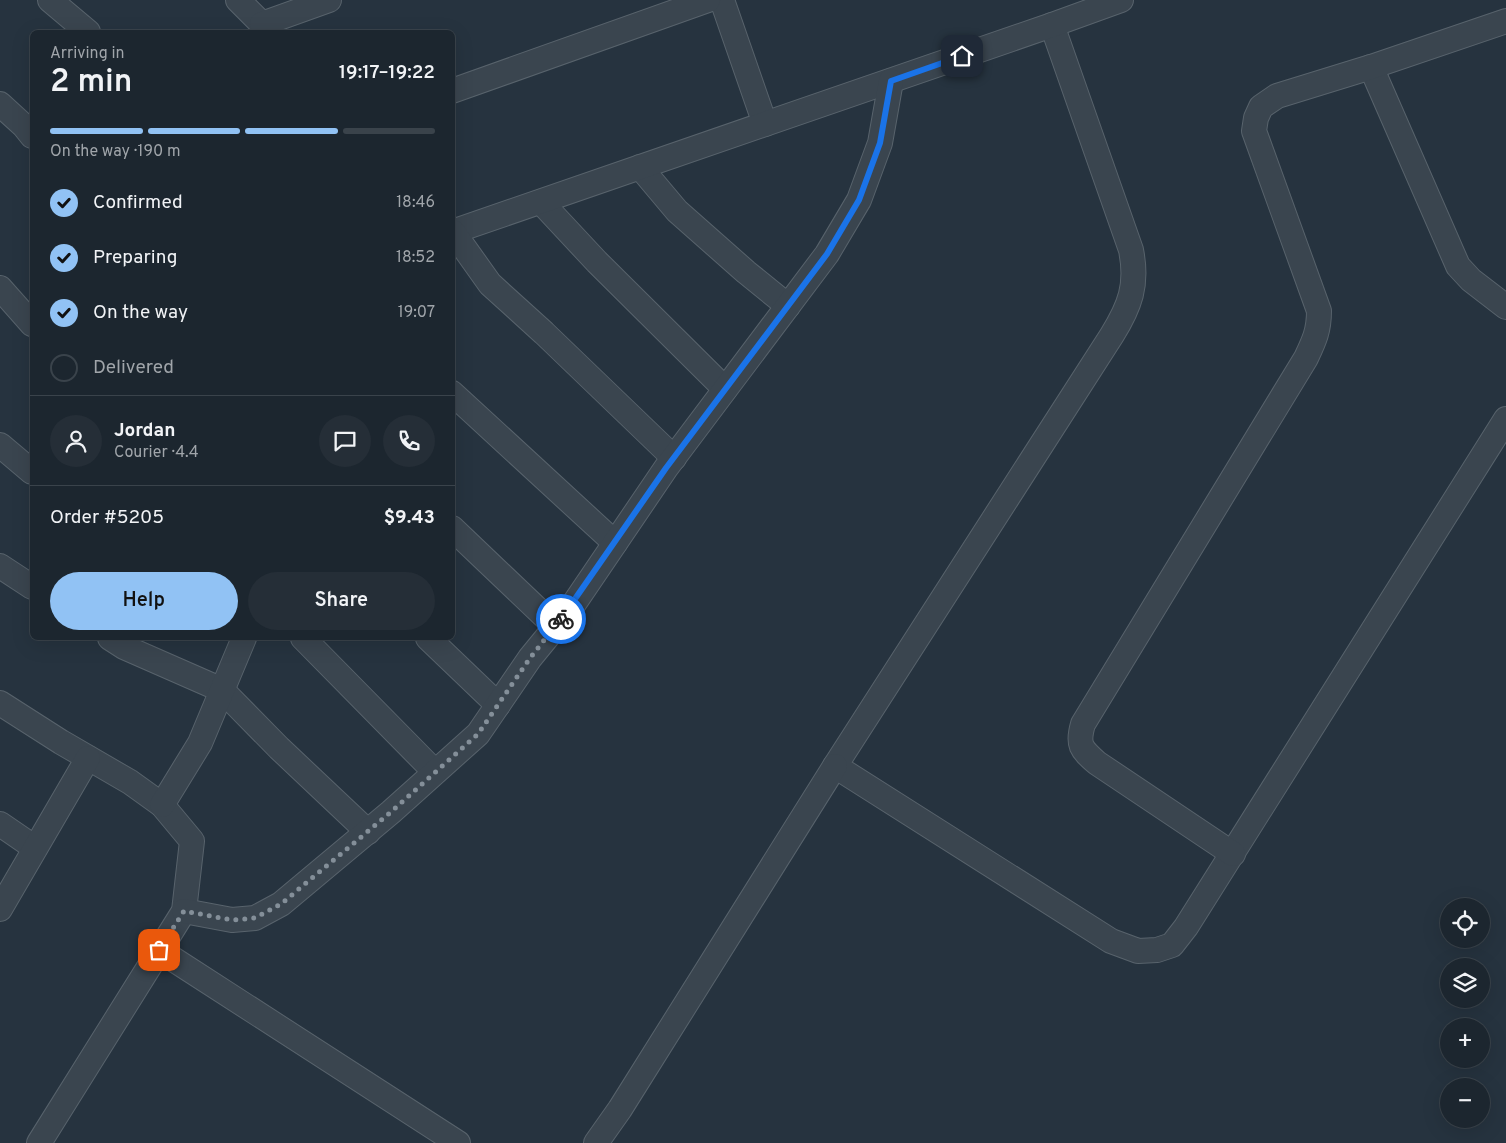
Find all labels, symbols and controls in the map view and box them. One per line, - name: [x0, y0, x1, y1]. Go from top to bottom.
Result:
- pin: [941, 35, 983, 77]
- icon: home: [948, 42, 976, 70]
- text: Arriving in: [50, 44, 125, 64]
- text: 19:17–19:22: [339, 61, 435, 85]
- text: 2 min: [50, 63, 132, 103]
- text: On the way · 190 m: [50, 142, 180, 162]
- icon: check: [50, 189, 78, 217]
- text: Confirmed: [93, 191, 183, 215]
- text: 18:46: [396, 193, 435, 213]
- icon: check: [50, 244, 78, 272]
- text: Preparing: [93, 246, 177, 270]
- text: 18:52: [396, 248, 435, 268]
- icon: check: [50, 299, 78, 327]
- text: On the way: [93, 301, 188, 325]
- text: 19:07: [398, 303, 435, 323]
- text: Delivered: [93, 356, 174, 380]
- button: person: [50, 415, 102, 467]
- button: chat: [319, 415, 371, 467]
- button: phone: [383, 415, 435, 467]
- text: Jordan: [114, 419, 176, 443]
- text: Courier · 4.4: [114, 443, 199, 463]
- text: Order #5205: [50, 506, 164, 530]
- text: $9.43: [384, 506, 435, 530]
- button: Help: [50, 572, 238, 630]
- button: Share: [248, 572, 435, 630]
- courier: [536, 594, 586, 644]
- icon: bike: [547, 605, 575, 633]
- map controls: [1440, 898, 1490, 1128]
- button: locate: [1440, 898, 1490, 948]
- pin: [138, 929, 180, 971]
- icon: bag: [145, 936, 173, 964]
- button: layers: [1440, 958, 1490, 1008]
- button: +: [1440, 1018, 1490, 1068]
- button: −: [1440, 1078, 1490, 1128]

